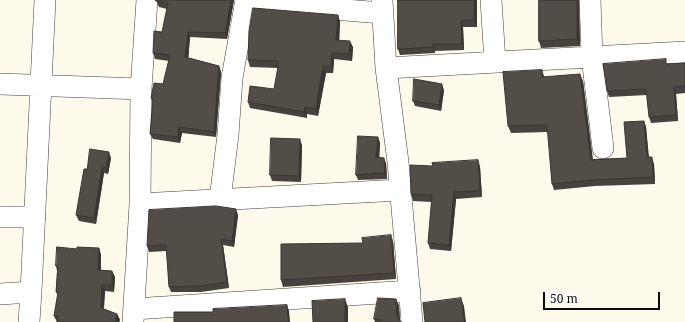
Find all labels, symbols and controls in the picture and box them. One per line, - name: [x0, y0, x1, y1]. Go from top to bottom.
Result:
- scale bar: [545, 284, 662, 310]
- text: 50 m: [550, 290, 578, 307]

